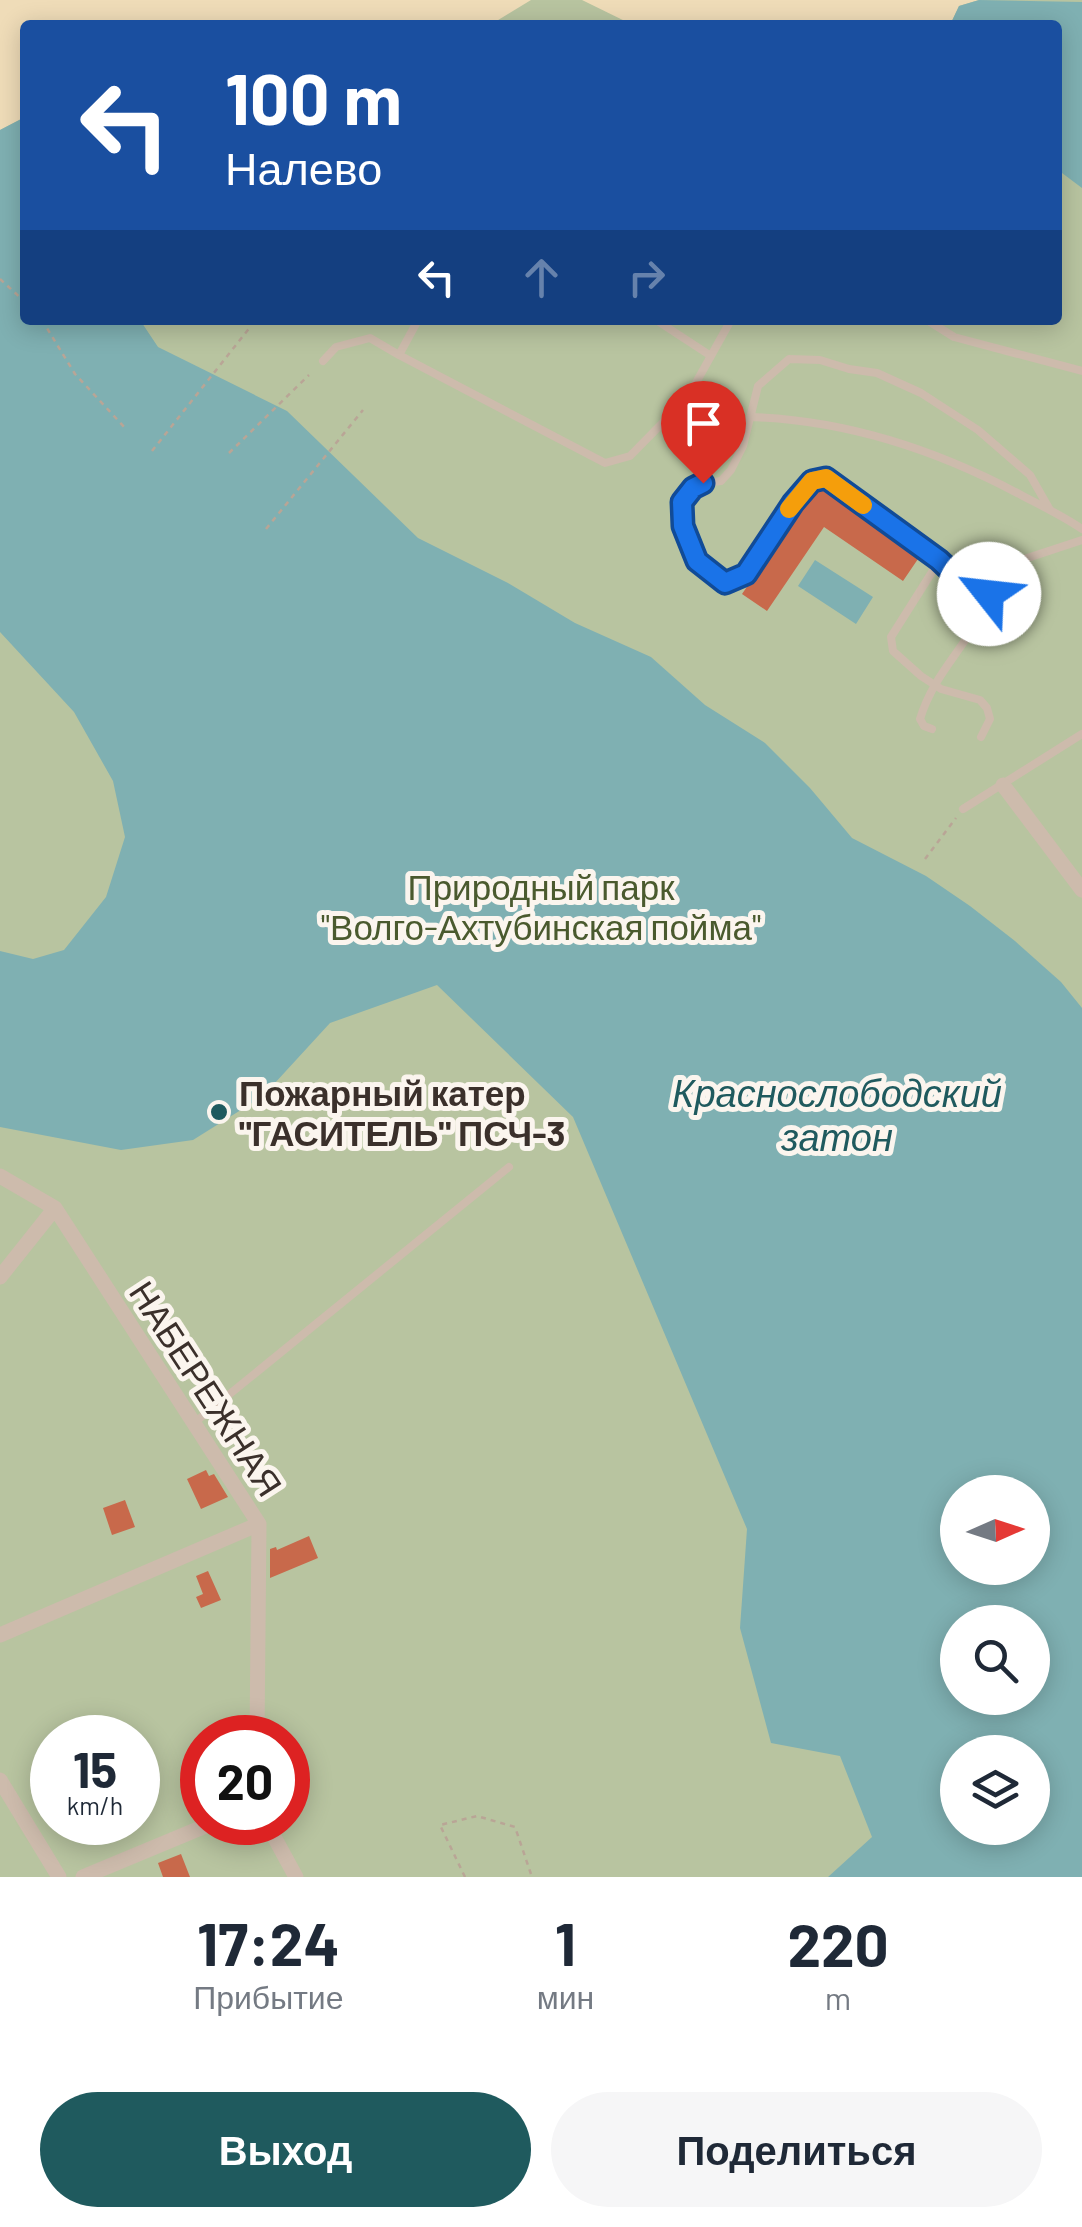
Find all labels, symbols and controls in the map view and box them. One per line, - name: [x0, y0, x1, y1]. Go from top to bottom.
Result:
- text: 100 m: [225, 55, 402, 139]
- icon: left: [60, 60, 190, 190]
- text: Налево: [225, 140, 382, 194]
- icon: left: [409, 250, 464, 305]
- icon: ahead: [514, 250, 569, 305]
- icon: right: [619, 250, 674, 305]
- pin: [661, 381, 746, 484]
- icon: arrive: [676, 396, 731, 451]
- position arrow: [937, 542, 1041, 646]
- park label: Природный парк "Волго-Ахтубинская пойма": [321, 865, 761, 947]
- water label: Краснослободский затон: [672, 1069, 1002, 1159]
- place label: Пожарный катер "ГАСИТЕЛЬ" ПСЧ-3: [239, 1071, 565, 1153]
- marker: Пожарный катер "ГАСИТЕЛЬ" ПСЧ-3: [208, 1101, 230, 1123]
- street label: НАБЕРЕЖНАЯ: [122, 1273, 292, 1503]
- north arrow: [940, 1475, 1050, 1585]
- map controls: [940, 1475, 1050, 1845]
- button: search: [940, 1605, 1050, 1715]
- speed limit sign: 20: [180, 1715, 310, 1845]
- button: layers: [940, 1735, 1050, 1845]
- text: 15: [73, 1738, 117, 1798]
- text: km/h: [67, 1790, 123, 1820]
- text: 17:24: [197, 1906, 340, 1978]
- text: 1: [555, 1906, 576, 1978]
- text: 220: [787, 1907, 889, 1979]
- text: Прибытие: [193, 1977, 344, 2015]
- text: мин: [537, 1977, 594, 2015]
- text: m: [825, 1978, 851, 2016]
- button: Выход: [40, 2092, 531, 2207]
- button: Поделиться: [551, 2092, 1042, 2207]

